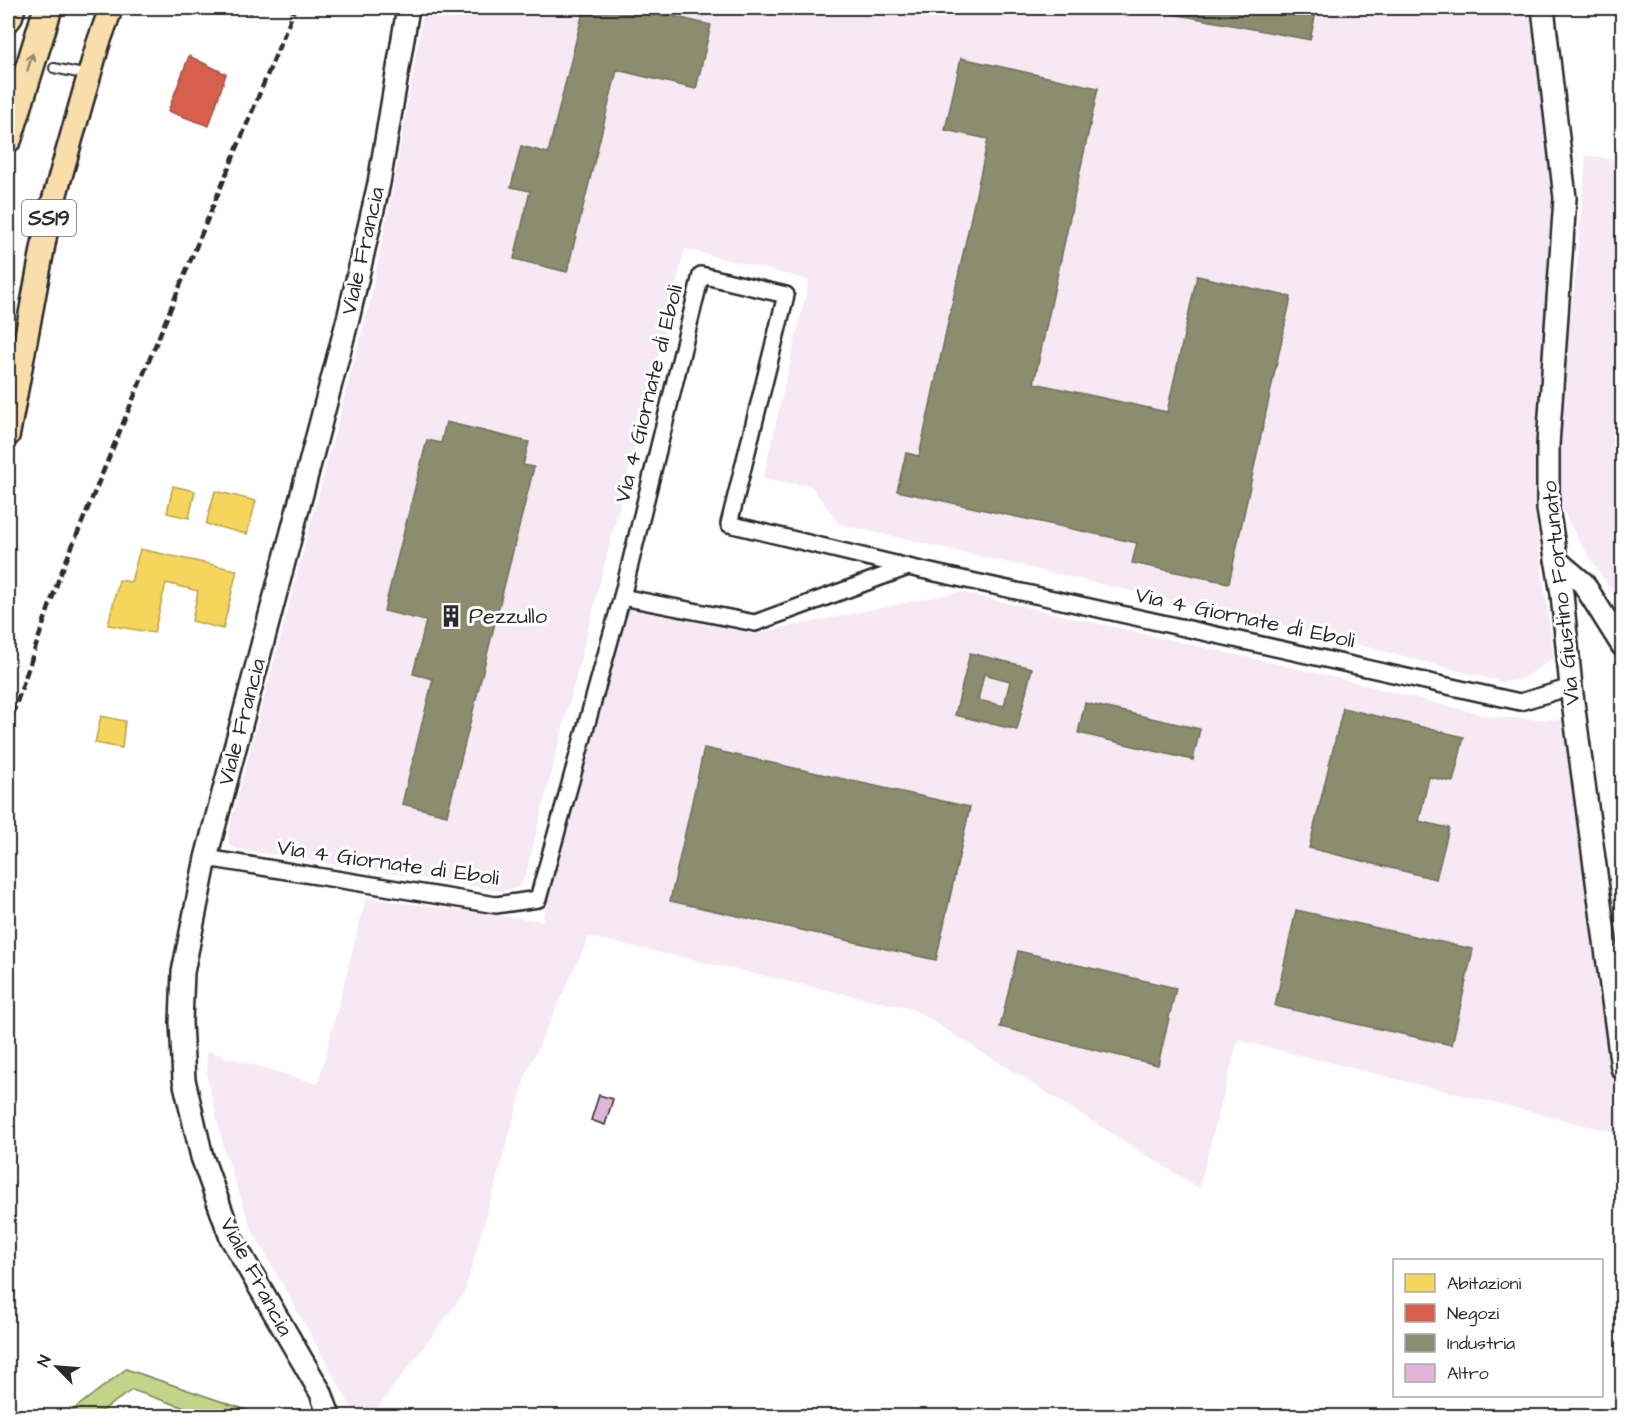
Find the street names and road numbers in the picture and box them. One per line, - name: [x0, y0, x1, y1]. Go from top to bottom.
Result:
- street label: Viale Francia: [333, 184, 393, 318]
- road number: SS19: [22, 200, 76, 236]
- street label: Via 4 Giornate di Eboli: [607, 282, 691, 506]
- street label: Via Giustino Fortunato: [1534, 479, 1588, 707]
- street label: Via 4 Giornate di Eboli: [1132, 580, 1358, 656]
- street label: Viale Francia: [210, 655, 274, 789]
- street label: Via 4 Giornate di Eboli: [275, 832, 501, 894]
- street label: Viale Francia: [212, 1212, 300, 1342]

